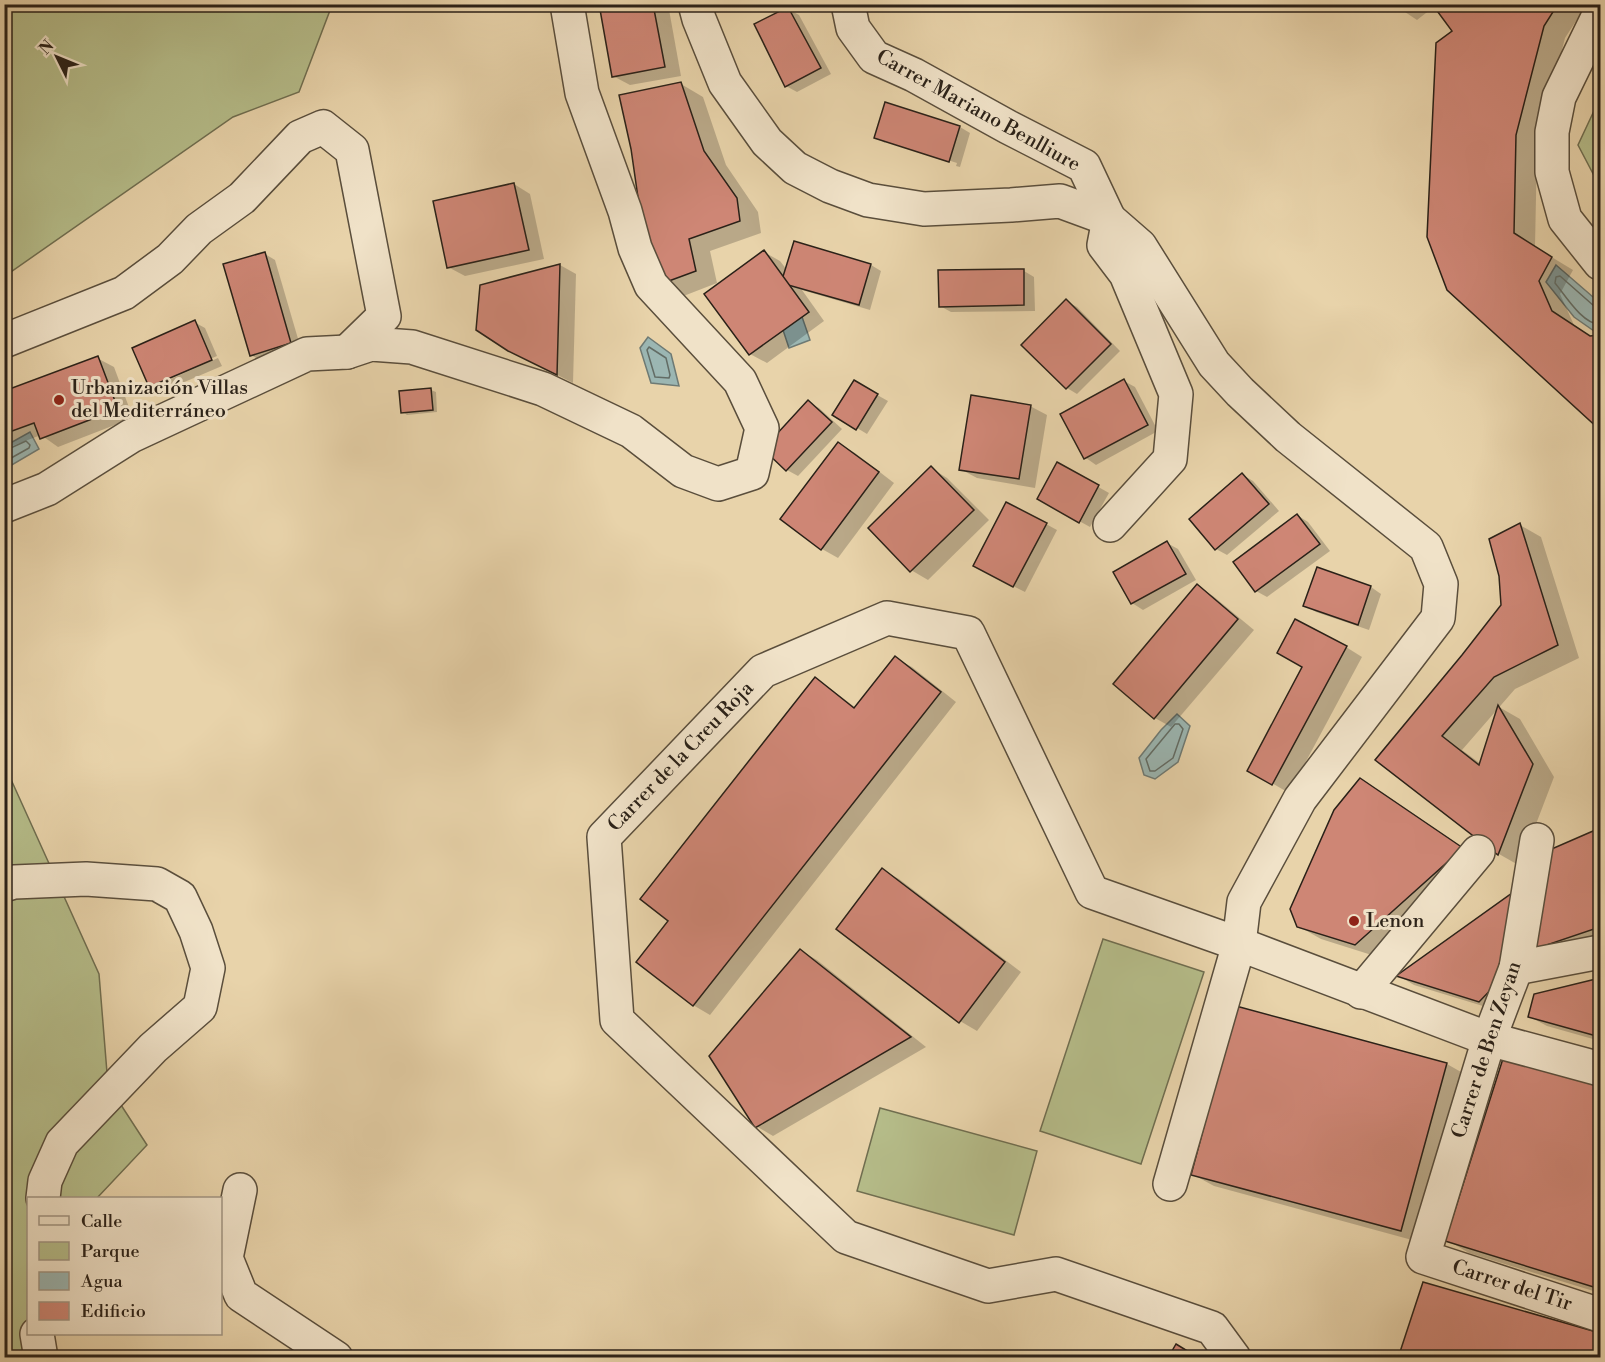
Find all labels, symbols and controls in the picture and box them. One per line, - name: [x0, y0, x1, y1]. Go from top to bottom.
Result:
- north arrow: [27, 27, 87, 87]
- text: N: [35, 36, 59, 59]
- street label: Carrer Mariano Benlliure: [872, 44, 1084, 178]
- place label: Urbanización Villas del Mediterráneo: [71, 376, 248, 424]
- marker: Urbanización Villas del Mediterráneo: [52, 393, 66, 407]
- street label: Carrer de la Creu Roja: [603, 676, 760, 837]
- place label: Lenon: [1366, 909, 1425, 934]
- marker: Lenon: [1347, 914, 1361, 928]
- street label: Carrer de Ben Zeyan: [1447, 958, 1527, 1142]
- legend: [27, 1197, 222, 1335]
- text: Calle: [81, 1210, 122, 1233]
- text: Parque: [81, 1240, 140, 1263]
- street label: Carrer del Tir: [1449, 1255, 1576, 1317]
- text: Agua: [80, 1270, 123, 1293]
- text: Edificio: [81, 1300, 146, 1323]

